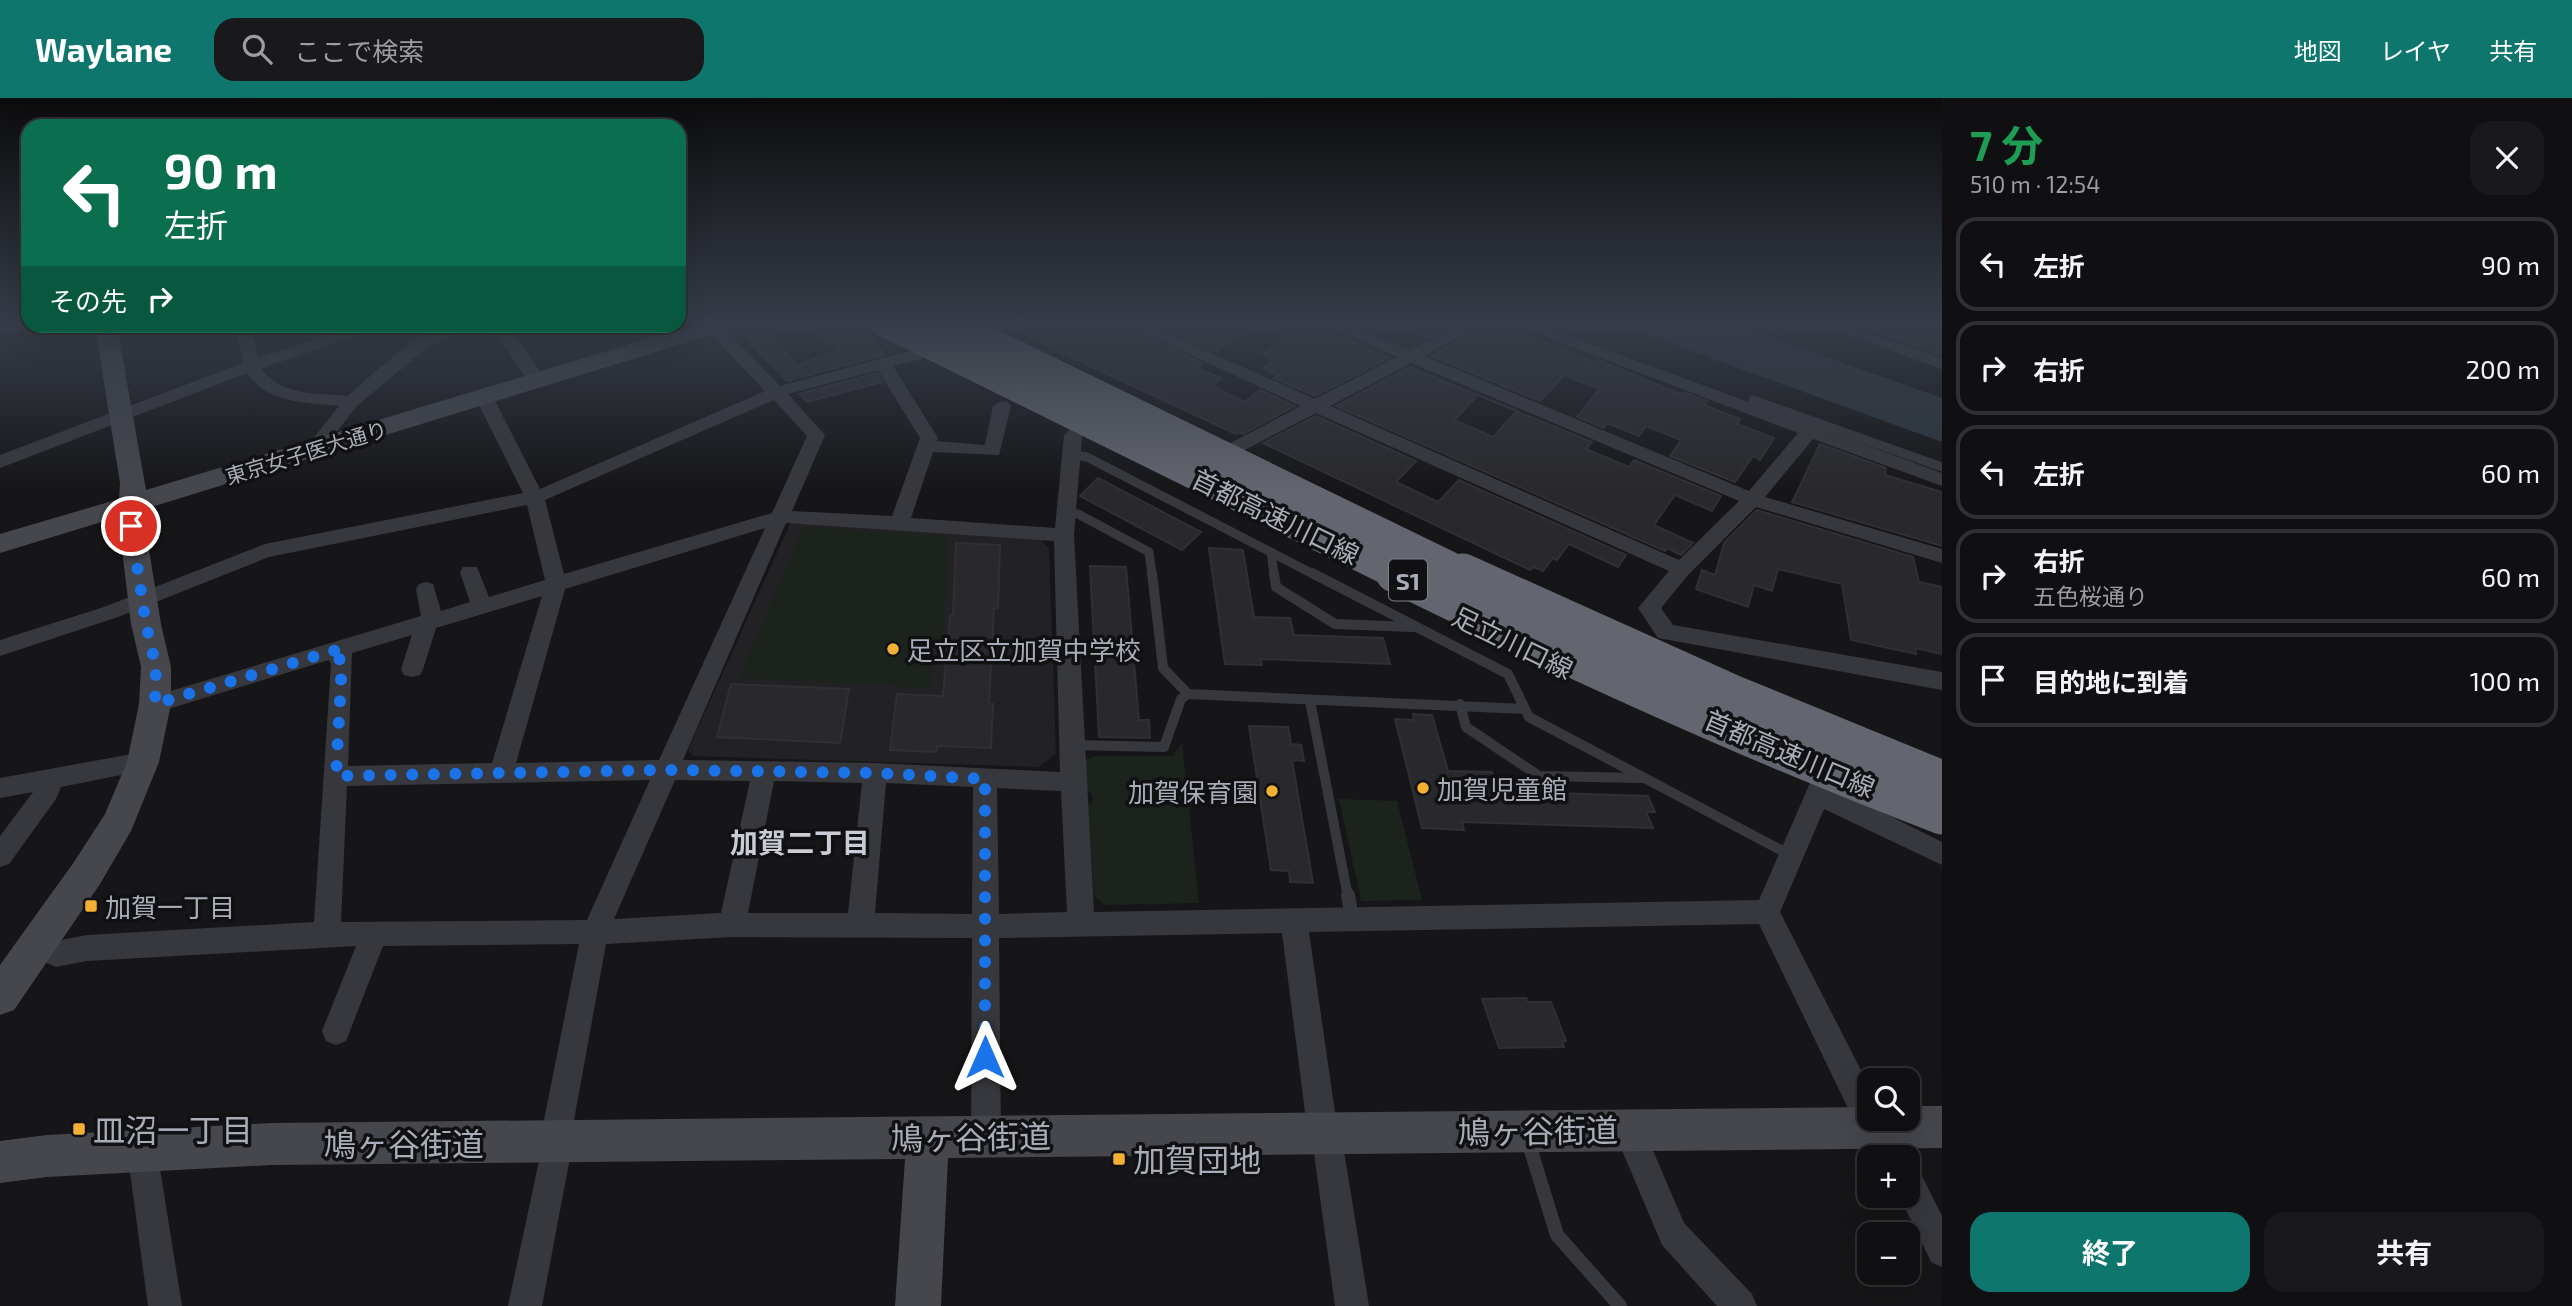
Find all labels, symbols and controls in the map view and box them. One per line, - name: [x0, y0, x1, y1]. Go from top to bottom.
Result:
- search box: [214, 18, 704, 81]
- text: Waylane: [35, 29, 172, 69]
- icon: search: [238, 30, 276, 68]
- text: ここで検索: [294, 35, 424, 66]
- text: 地図: [2294, 36, 2342, 65]
- text: レイヤ: [2380, 36, 2451, 65]
- text: 共有: [2489, 36, 2537, 65]
- text: 7 分: [1970, 119, 2043, 169]
- button: close: [2470, 121, 2544, 195]
- text: 90 m: [164, 140, 278, 199]
- icon: left: [49, 147, 140, 238]
- text: 510 m · 12:54: [1970, 170, 2100, 198]
- text: 左折: [164, 205, 228, 243]
- icon: left: [1974, 245, 2012, 283]
- text: 90 m: [2481, 249, 2540, 280]
- text: 左折: [2033, 250, 2085, 281]
- icon: right: [141, 280, 179, 318]
- text: その先: [49, 285, 127, 316]
- icon: right: [1974, 349, 2012, 387]
- text: 200 m: [2465, 353, 2540, 384]
- text: 右折: [2033, 354, 2085, 385]
- street label: 東京女子医大通り: [222, 415, 390, 489]
- icon: left: [1974, 453, 2012, 491]
- text: 60 m: [2481, 457, 2540, 488]
- text: 左折: [2033, 458, 2085, 489]
- street label: 首都高速川口線: [1187, 462, 1365, 570]
- pin: [101, 496, 161, 556]
- icon: arrive: [112, 507, 150, 545]
- text: 右折: [2033, 545, 2085, 576]
- icon: right: [1974, 557, 2012, 595]
- road number: S1: [1389, 560, 1427, 601]
- text: 60 m: [2481, 561, 2540, 592]
- text: 五色桜通り: [2033, 582, 2148, 610]
- street label: 足立川口線: [1448, 600, 1578, 684]
- place label: 足立区立加賀中学校: [907, 634, 1141, 665]
- marker: 足立区立加賀中学校: [885, 641, 901, 657]
- icon: arrive: [1974, 661, 2012, 699]
- text: 100 m: [2470, 665, 2540, 696]
- text: 目的地に到着: [2033, 666, 2189, 697]
- street label: 首都高速川口線: [1700, 703, 1880, 803]
- place label: 加賀児童館: [1437, 773, 1567, 804]
- place label: 加賀保育園: [1128, 776, 1258, 807]
- marker: 加賀児童館: [1415, 780, 1431, 796]
- marker: 加賀保育園: [1264, 783, 1280, 799]
- district label: 加賀二丁目: [730, 825, 870, 859]
- place label: 加賀一丁目: [105, 891, 235, 922]
- marker: 加賀一丁目: [83, 898, 99, 914]
- position arrow: [948, 1020, 1022, 1094]
- map controls: [1857, 1068, 1920, 1285]
- button: search: [1857, 1068, 1920, 1131]
- place label: 皿沼一丁目: [93, 1110, 253, 1148]
- street label: 鳩ヶ谷街道: [1458, 1110, 1618, 1150]
- street label: 鳩ヶ谷街道: [891, 1116, 1051, 1156]
- marker: 皿沼一丁目: [71, 1121, 87, 1137]
- street label: 鳩ヶ谷街道: [324, 1124, 484, 1162]
- place label: 加賀団地: [1133, 1140, 1261, 1178]
- button: +: [1857, 1145, 1920, 1208]
- marker: 加賀団地: [1111, 1151, 1127, 1167]
- button: 終了: [1970, 1212, 2250, 1292]
- button: 共有: [2264, 1212, 2544, 1292]
- button: −: [1857, 1222, 1920, 1285]

